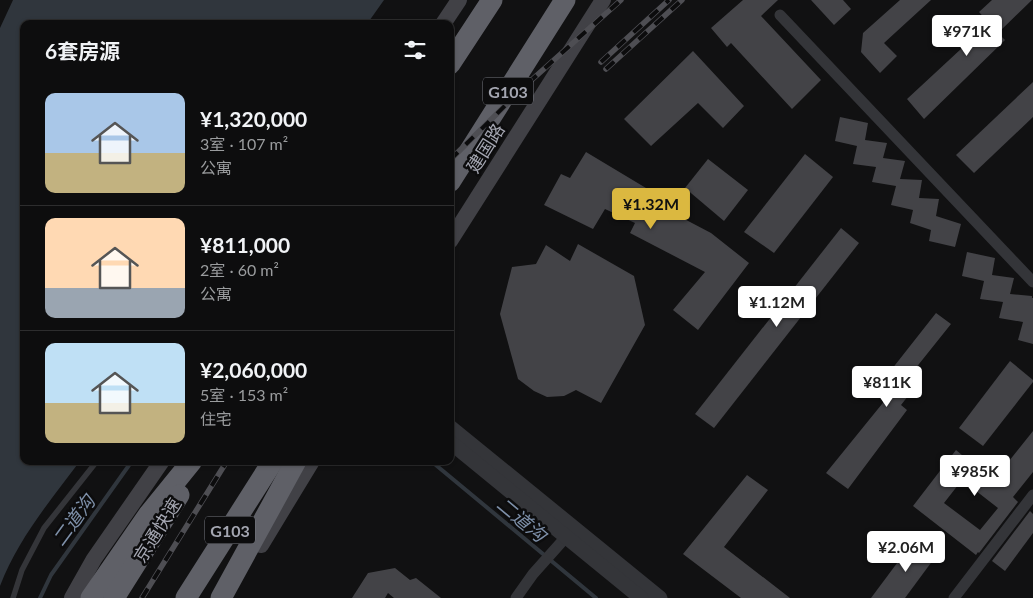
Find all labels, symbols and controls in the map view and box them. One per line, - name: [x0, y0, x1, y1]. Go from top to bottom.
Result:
- pin: ¥971K: [932, 15, 1002, 57]
- text: ¥971K: [943, 21, 991, 40]
- icon: filters: [401, 36, 429, 64]
- text: 6套房源: [45, 38, 120, 63]
- road number: G103: [483, 78, 533, 104]
- text: ¥1,320,000: [200, 106, 307, 131]
- icon: home: [85, 113, 145, 173]
- street label: 建国路: [461, 119, 509, 177]
- text: 3室 · 107 m²: [200, 134, 288, 153]
- text: 公寓: [200, 158, 232, 177]
- pin: ¥1.32M: [610, 188, 692, 230]
- text: ¥1.32M: [623, 194, 679, 213]
- text: ¥811,000: [200, 232, 290, 257]
- icon: home: [85, 238, 145, 298]
- text: 2室 · 60 m²: [200, 260, 279, 279]
- text: 公寓: [200, 284, 232, 303]
- pin: ¥1.12M: [736, 286, 818, 328]
- text: ¥1.12M: [749, 292, 805, 311]
- text: ¥2,060,000: [200, 357, 307, 382]
- icon: home: [85, 363, 145, 423]
- pin: ¥811K: [852, 366, 922, 408]
- text: ¥811K: [863, 372, 911, 391]
- text: 5室 · 153 m²: [200, 385, 288, 404]
- text: 住宅: [200, 409, 232, 428]
- pin: ¥985K: [940, 454, 1010, 497]
- text: ¥985K: [951, 461, 999, 480]
- water label: 二道沟: [47, 489, 100, 550]
- water label: 二道沟: [493, 492, 553, 547]
- street label: 京通快速: [129, 494, 185, 566]
- road number: G103: [205, 516, 255, 544]
- pin: ¥2.06M: [865, 530, 947, 573]
- text: ¥2.06M: [878, 537, 934, 556]

